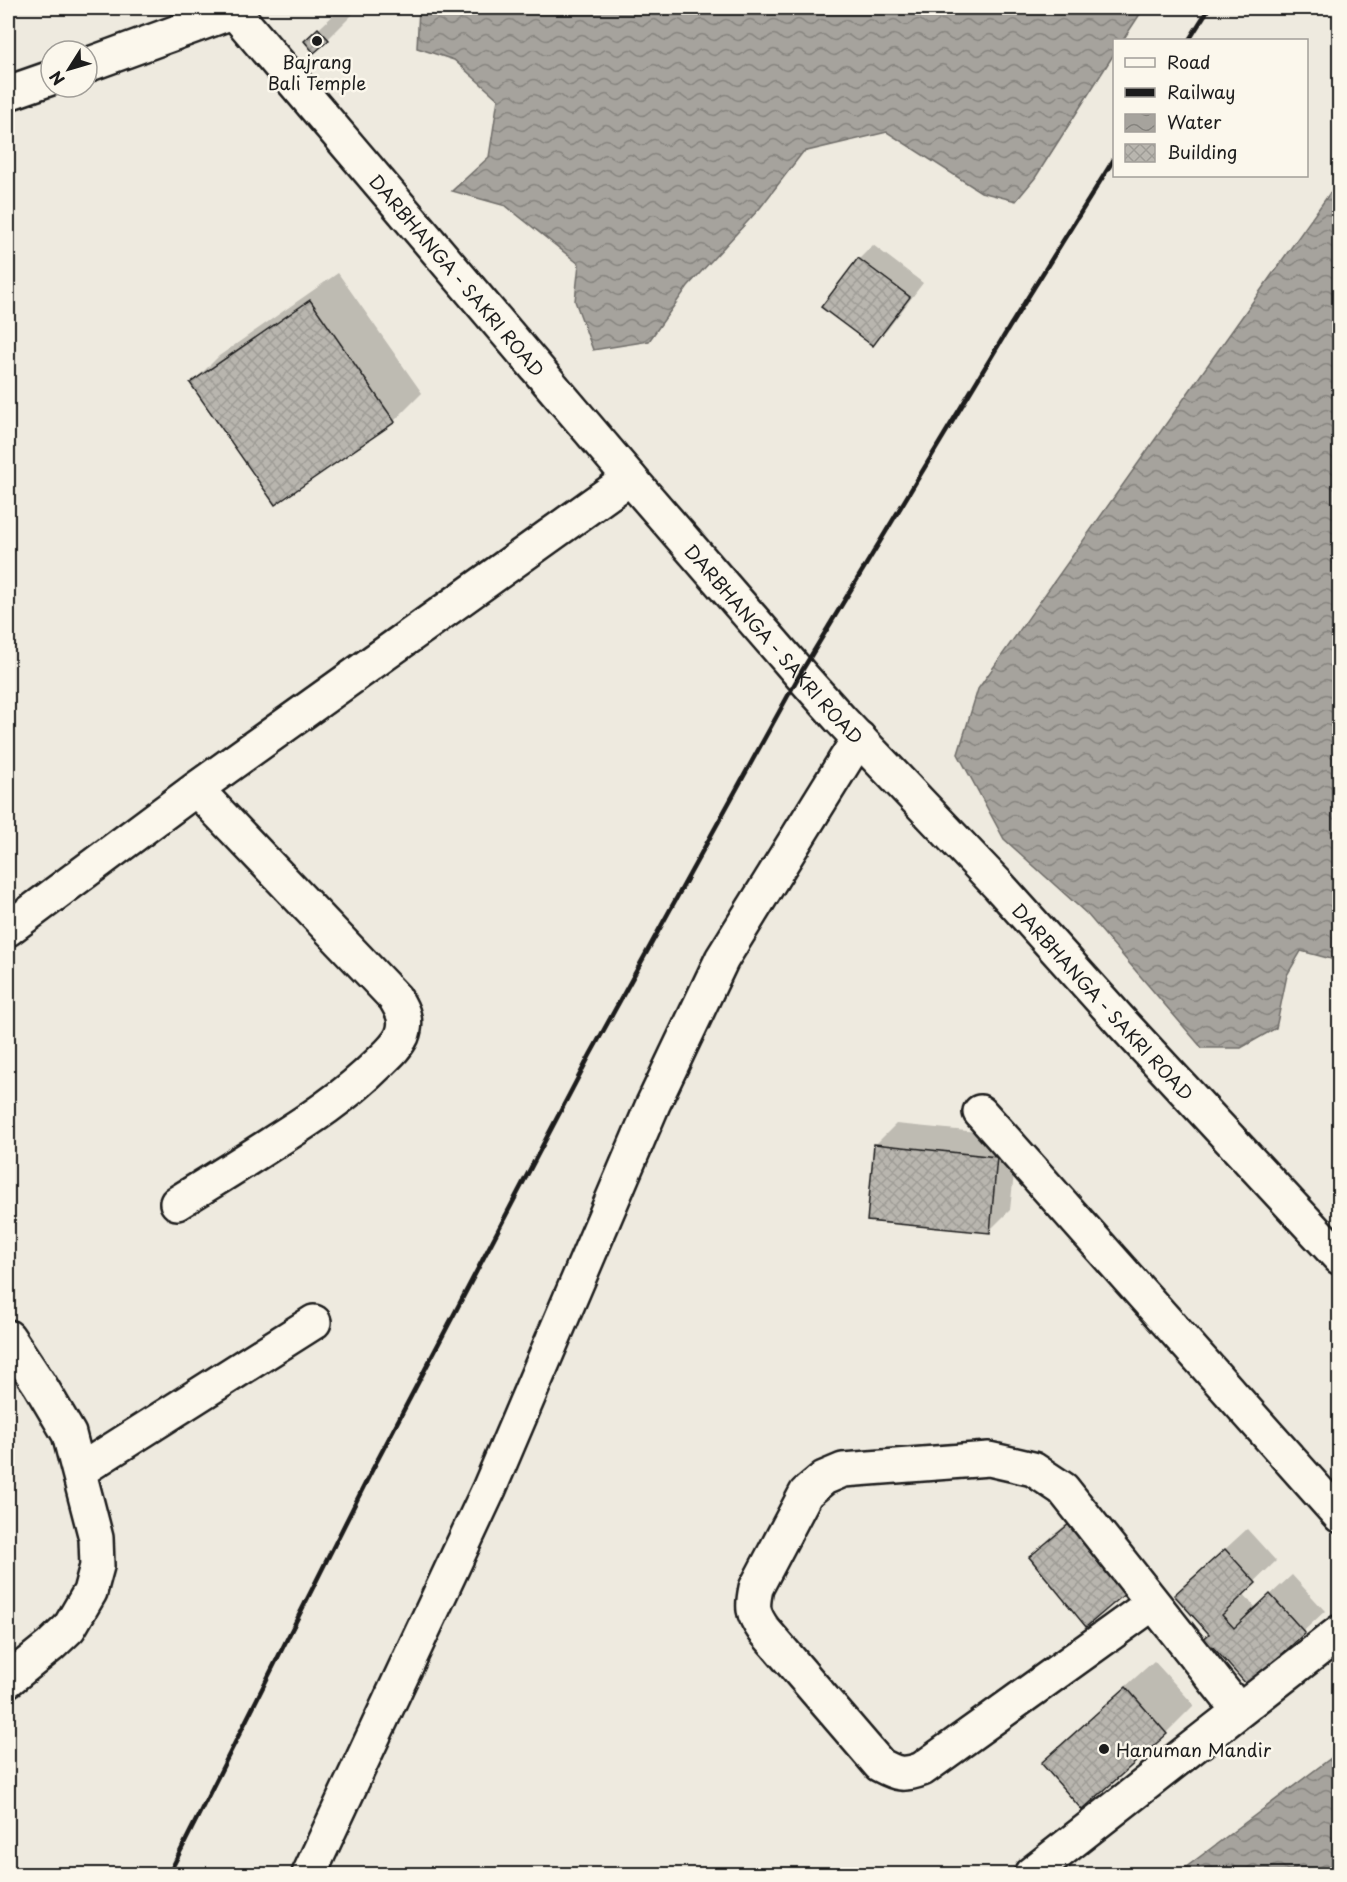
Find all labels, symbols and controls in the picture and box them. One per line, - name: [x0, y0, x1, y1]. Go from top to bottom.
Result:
- marker: Bajrang Bali Temple: [310, 34, 324, 48]
- north arrow: [39, 39, 99, 99]
- legend: [1113, 39, 1308, 177]
- place label: Bajrang Bali Temple: [268, 48, 366, 96]
- text: Road: [1167, 48, 1211, 75]
- text: N: [43, 66, 70, 91]
- text: Railway: [1167, 78, 1235, 105]
- text: Water: [1167, 108, 1222, 135]
- text: Building: [1167, 138, 1237, 165]
- street label: DARBHANGA - SAKRI ROAD: [364, 168, 551, 382]
- street label: DARBHANGA - SAKRI ROAD: [679, 537, 870, 749]
- street label: DARBHANGA - SAKRI ROAD: [1006, 896, 1200, 1106]
- place label: Hanuman Mandir: [1116, 1736, 1272, 1763]
- marker: Hanuman Mandir: [1097, 1742, 1111, 1756]

